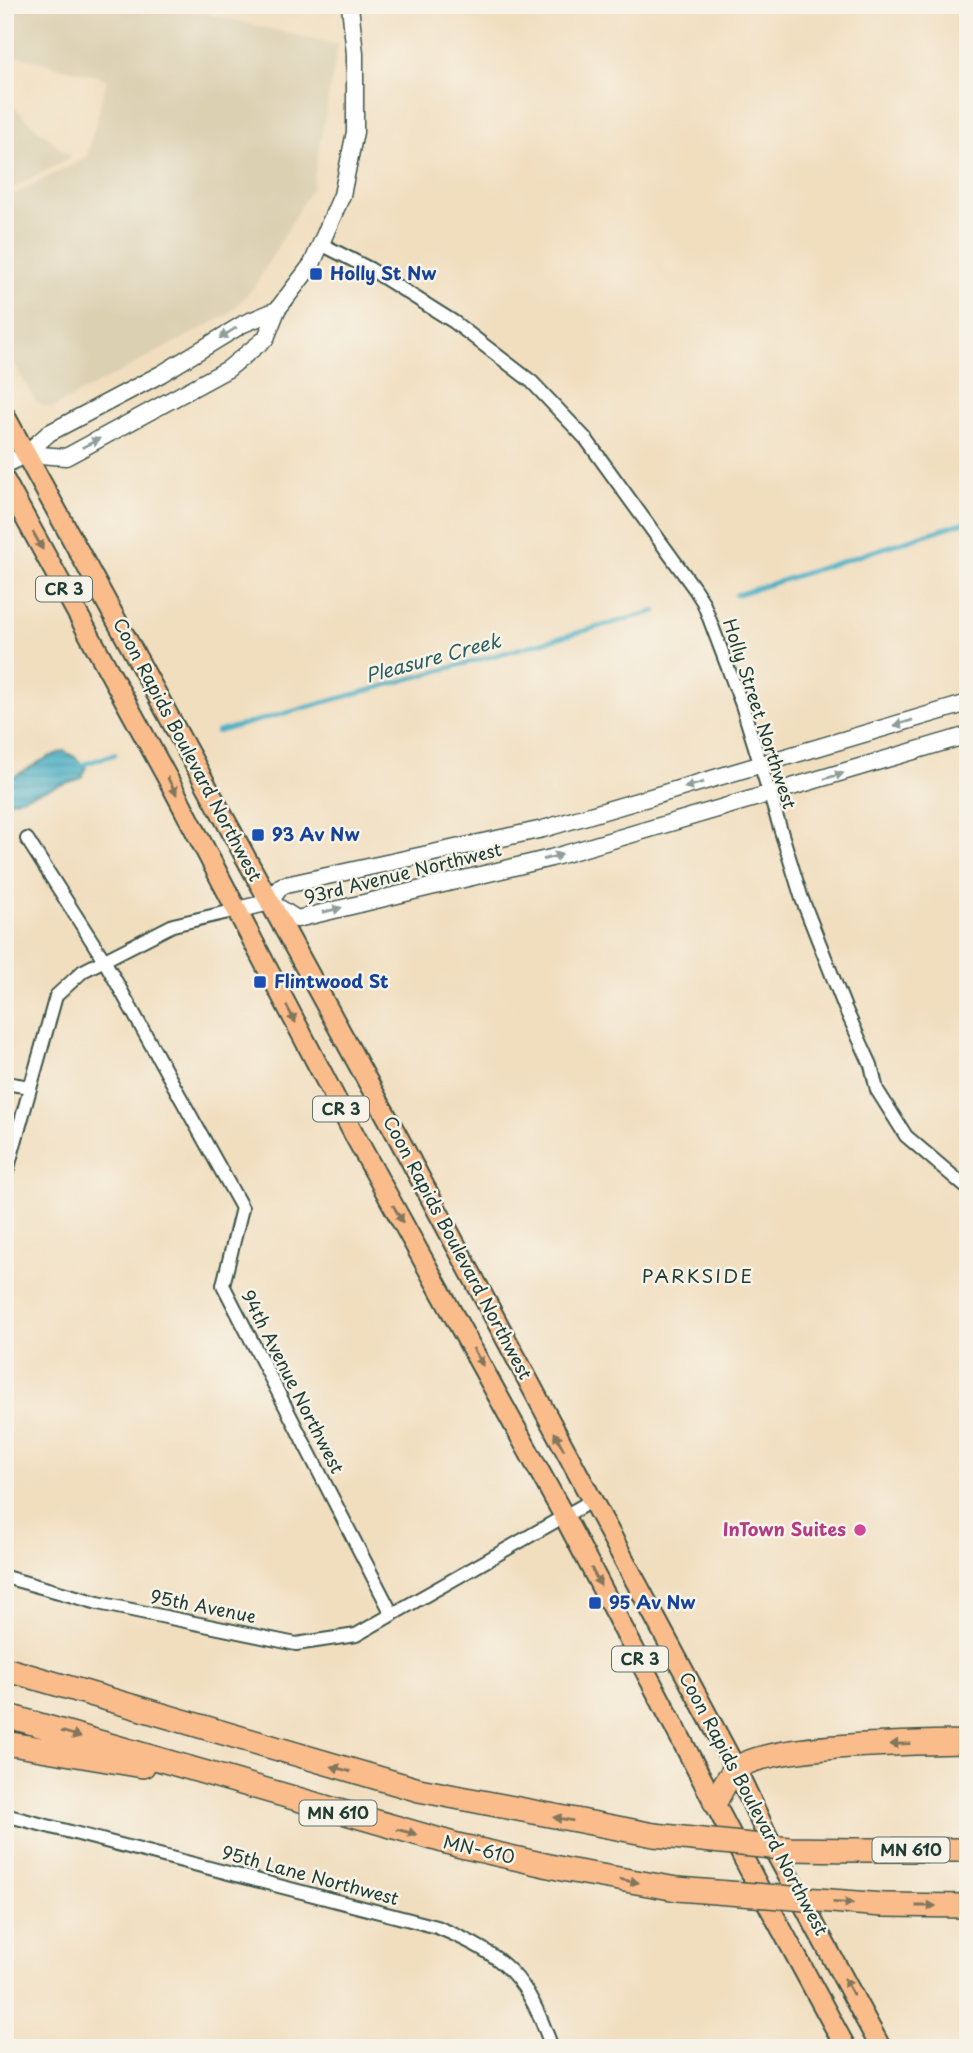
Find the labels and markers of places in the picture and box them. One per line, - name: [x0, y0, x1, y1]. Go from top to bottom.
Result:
- place label: Holly St Nw: [330, 259, 437, 286]
- marker: Holly St Nw: [308, 266, 324, 282]
- place label: 93 Av Nw: [272, 820, 360, 847]
- marker: 93 Av Nw: [250, 827, 266, 843]
- place label: Flintwood St: [274, 967, 389, 994]
- marker: Flintwood St: [252, 974, 268, 990]
- place label: InTown Suites: [723, 1515, 846, 1542]
- marker: InTown Suites: [852, 1522, 868, 1538]
- place label: 95 Av Nw: [609, 1588, 695, 1615]
- marker: 95 Av Nw: [587, 1595, 603, 1611]

